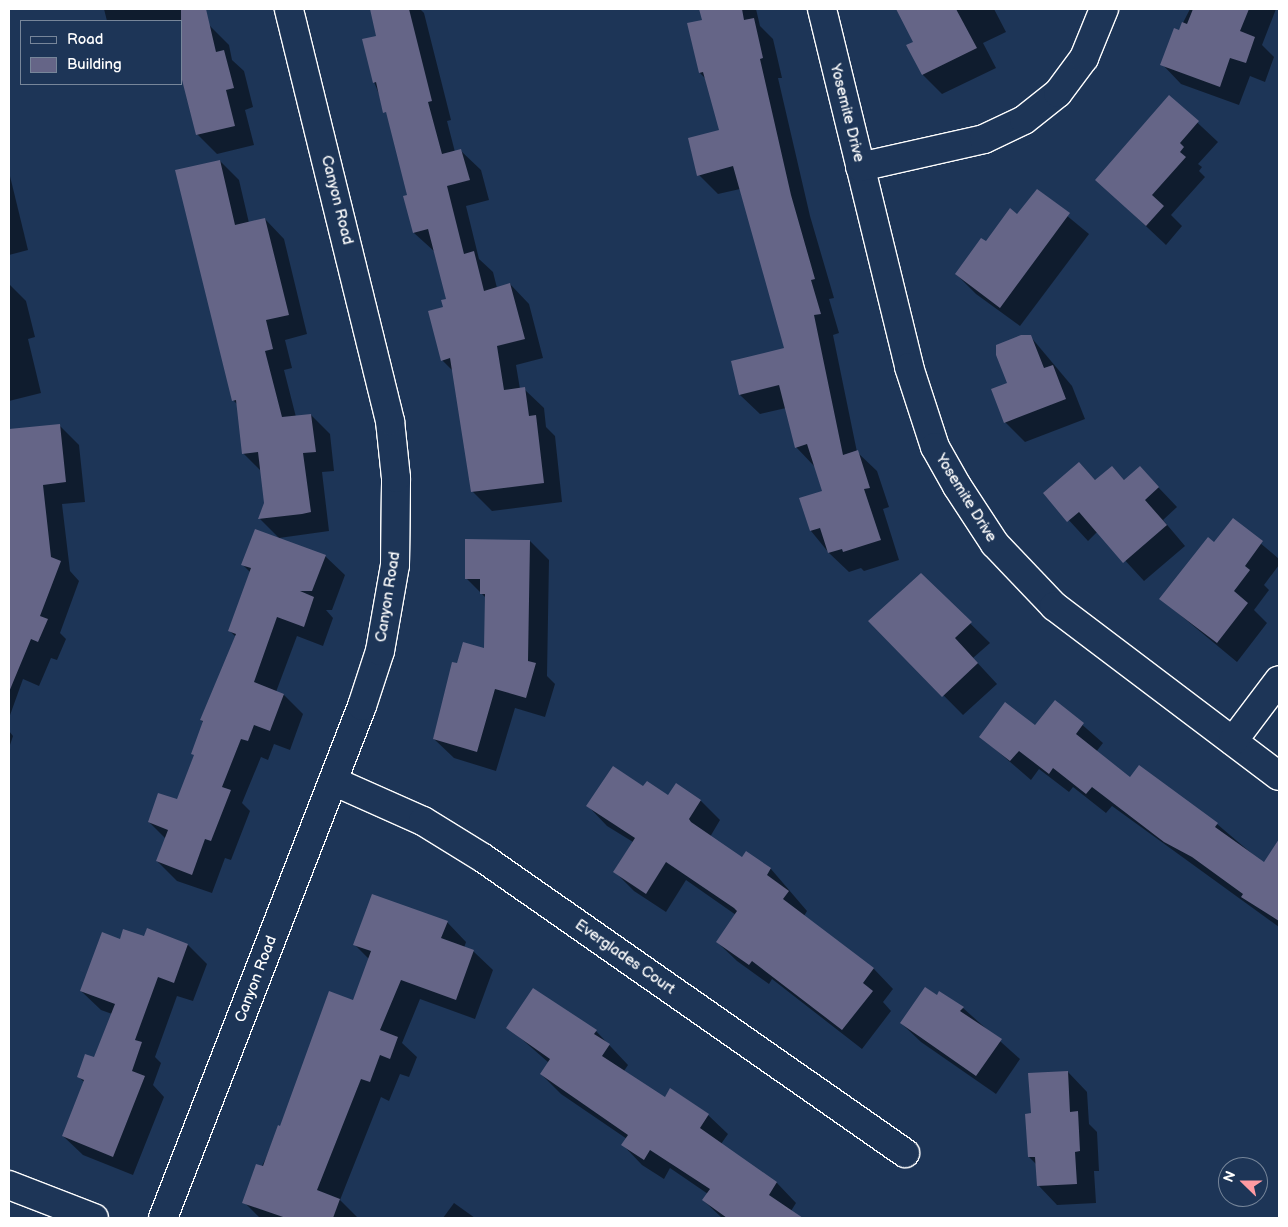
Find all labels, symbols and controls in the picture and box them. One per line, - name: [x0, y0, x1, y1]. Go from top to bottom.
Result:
- legend: [20, 20, 182, 85]
- text: Road: [67, 30, 103, 49]
- text: Building: [67, 55, 122, 74]
- street label: Yosemite Drive: [826, 62, 868, 164]
- street label: Canyon Road: [317, 154, 357, 246]
- street label: Yosemite Drive: [932, 451, 1000, 545]
- street label: Canyon Road: [372, 551, 404, 643]
- street label: Everglades Court: [572, 916, 678, 998]
- street label: Canyon Road: [231, 933, 281, 1025]
- north arrow: [1218, 1157, 1268, 1207]
- text: N: [1220, 1169, 1239, 1185]

